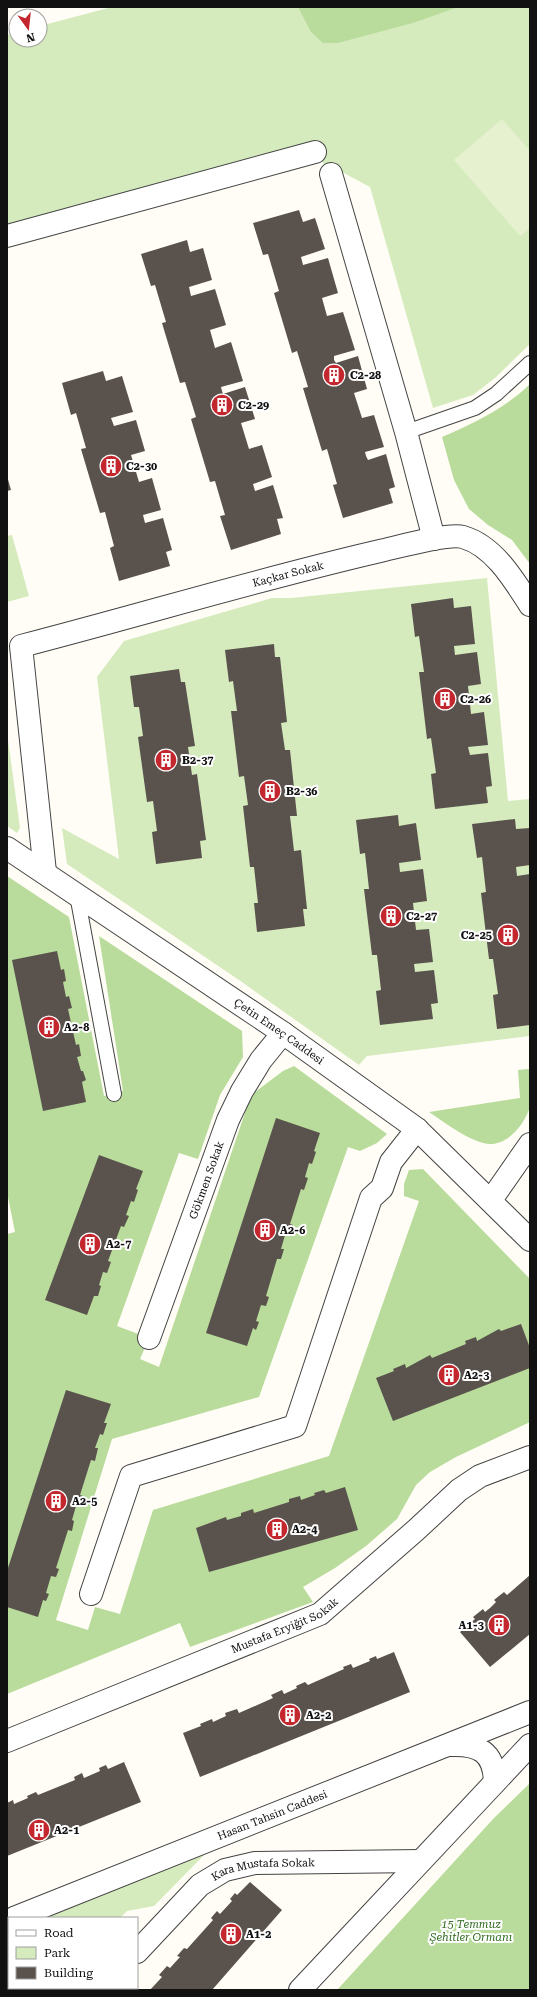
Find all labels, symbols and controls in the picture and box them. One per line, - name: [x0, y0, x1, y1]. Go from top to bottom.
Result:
- north arrow: [8, 8, 48, 48]
- text: N: [24, 30, 36, 45]
- building icon: C2-28: [321, 362, 347, 388]
- place label: C2-28: [350, 369, 381, 382]
- building icon: C2-29: [209, 392, 235, 418]
- place label: C2-29: [238, 399, 269, 412]
- building icon: C2-30: [98, 453, 124, 479]
- place label: C2-30: [126, 460, 157, 473]
- street label: Kaçkar Sokak: [251, 558, 325, 589]
- building icon: C2-26: [432, 686, 458, 712]
- place label: C2-26: [460, 693, 491, 706]
- building icon: B2-37: [153, 747, 179, 773]
- place label: B2-37: [182, 754, 214, 767]
- building icon: B2-36: [257, 778, 283, 804]
- place label: B2-36: [286, 785, 318, 798]
- building icon: C2-27: [378, 903, 404, 929]
- place label: C2-27: [406, 910, 437, 923]
- building icon: C2-25: [495, 922, 521, 948]
- place label: C2-25: [461, 929, 492, 942]
- street label: Çetin Emeç Caddesi: [232, 996, 327, 1067]
- building icon: A2-8: [36, 1014, 62, 1040]
- place label: A2-8: [64, 1021, 89, 1034]
- street label: Gökmen Sokak: [186, 1139, 226, 1221]
- building icon: A2-6: [252, 1217, 278, 1243]
- place label: A2-6: [280, 1224, 305, 1237]
- building icon: A2-7: [77, 1231, 103, 1257]
- place label: A2-7: [106, 1238, 131, 1251]
- building icon: A2-3: [436, 1362, 462, 1388]
- place label: A2-3: [464, 1369, 489, 1382]
- building icon: A2-5: [43, 1488, 69, 1514]
- place label: A2-5: [72, 1495, 97, 1508]
- building icon: A2-4: [264, 1516, 290, 1542]
- place label: A2-4: [292, 1523, 318, 1536]
- street label: Mustafa Eryiğit Sokak: [229, 1595, 341, 1656]
- building icon: A1-3: [486, 1612, 512, 1638]
- place label: A1-3: [459, 1619, 484, 1632]
- building icon: A2-2: [277, 1702, 303, 1728]
- place label: A2-2: [306, 1709, 331, 1722]
- street label: Hasan Tahsin Caddesi: [215, 1787, 329, 1843]
- building icon: A2-1: [26, 1817, 52, 1843]
- place label: A2-1: [54, 1824, 79, 1837]
- street label: Kara Mustafa Sokak: [209, 1856, 315, 1883]
- legend: [8, 1917, 138, 1989]
- park label: 15 Temmuz Şehitler Ormanı: [429, 1918, 513, 1944]
- building icon: A1-2: [218, 1921, 244, 1947]
- text: Road: [44, 1926, 74, 1940]
- place label: A1-2: [246, 1928, 271, 1941]
- text: Park: [44, 1946, 71, 1960]
- text: Building: [44, 1966, 93, 1980]

